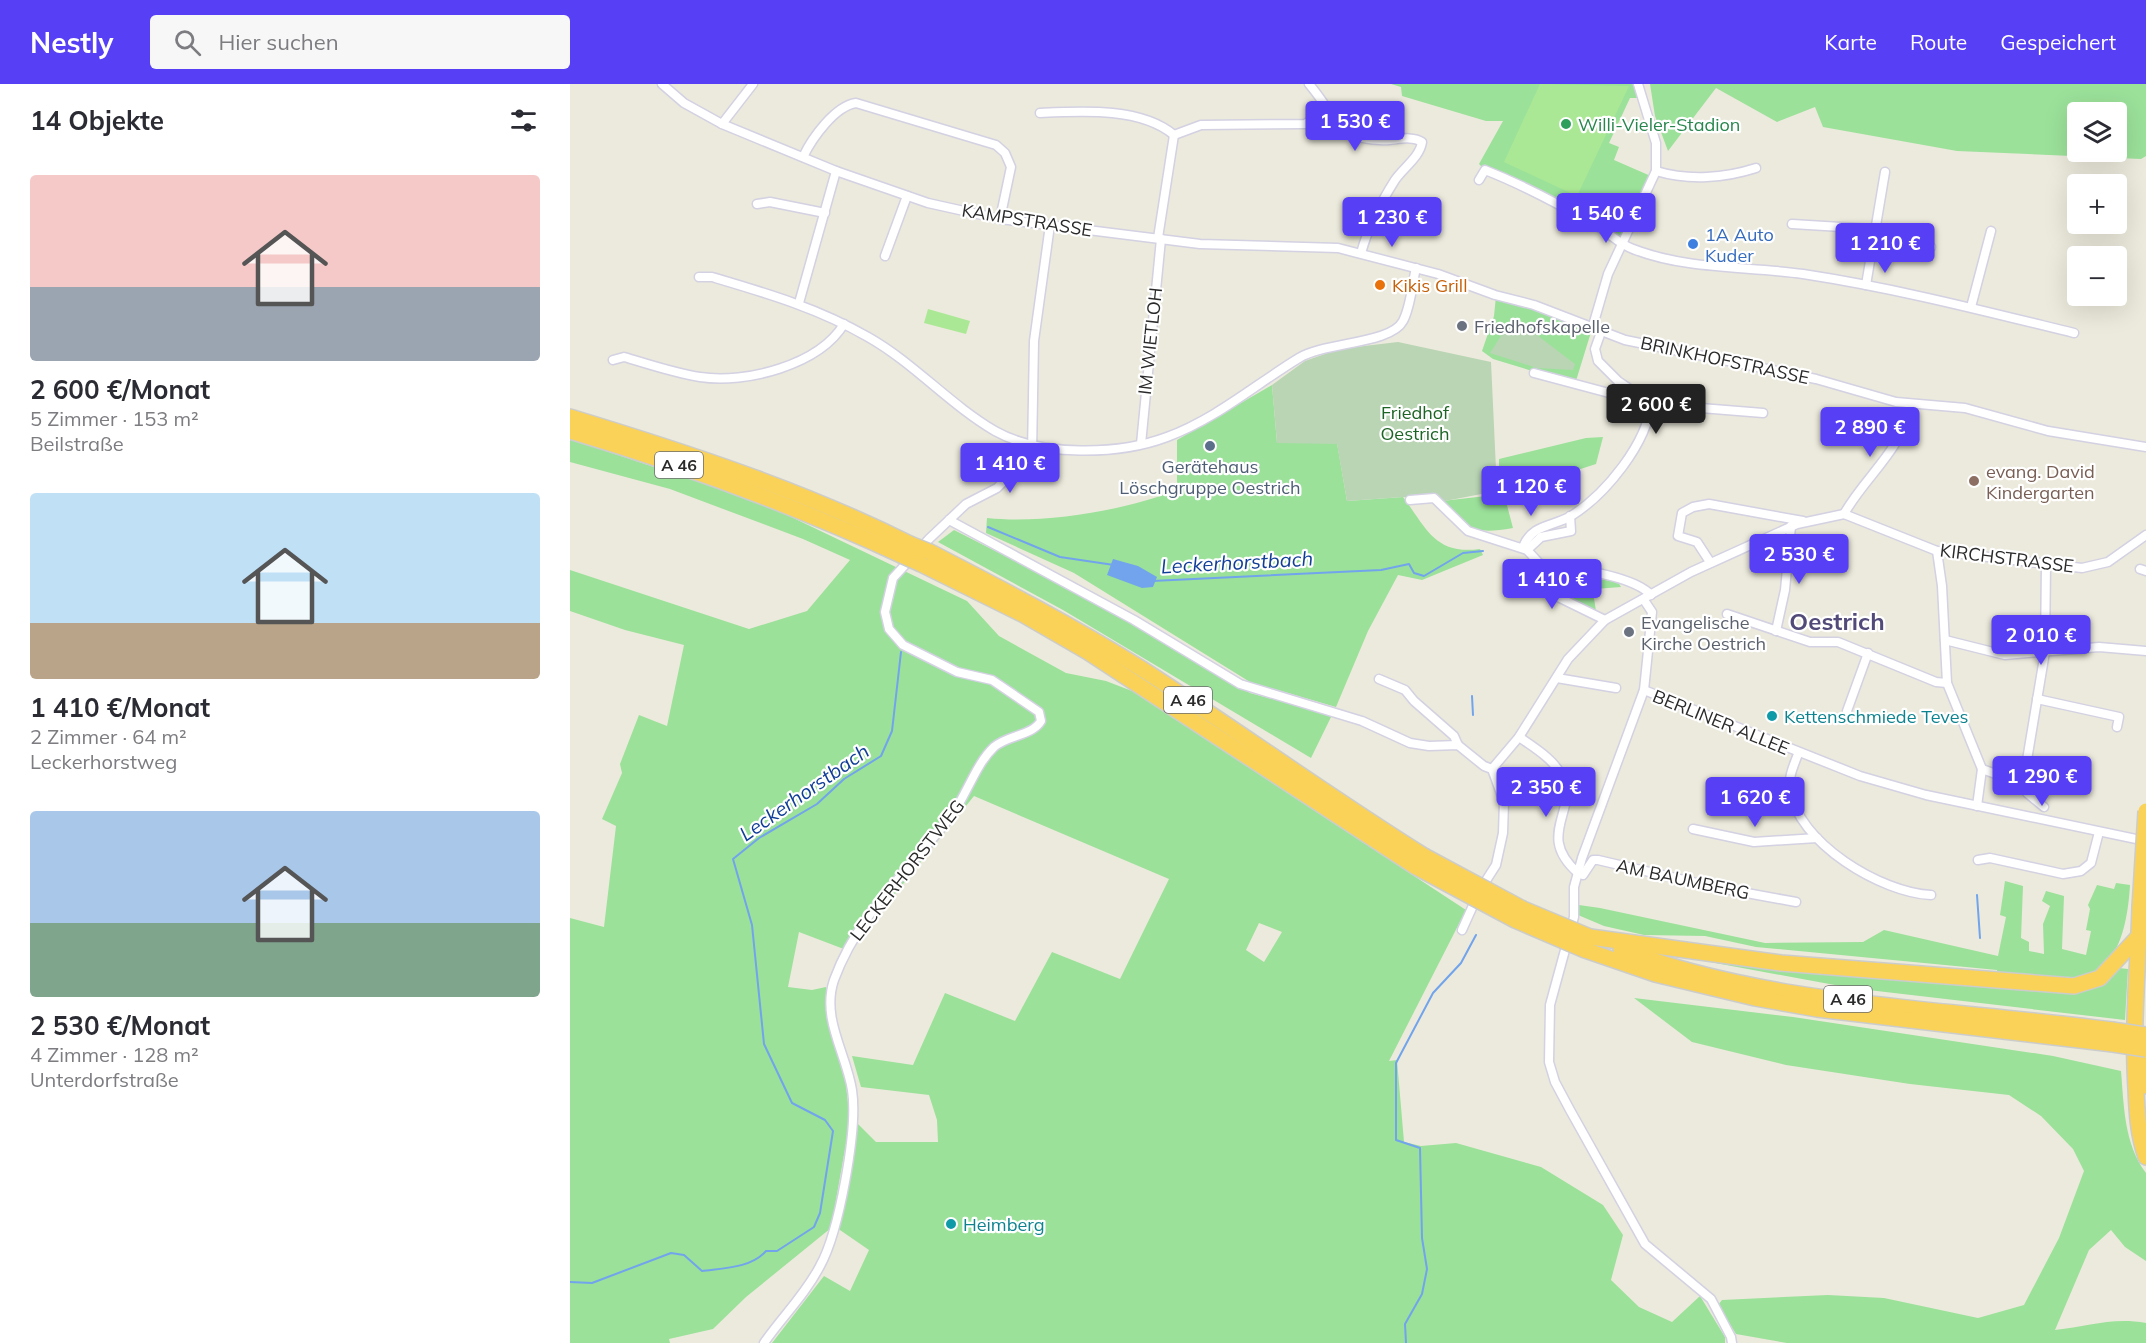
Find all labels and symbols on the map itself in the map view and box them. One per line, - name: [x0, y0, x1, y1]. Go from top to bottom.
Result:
- pin: 1 530 €: [1300, 101, 1410, 152]
- place label: Willi-Vieler-Stadion: [1578, 113, 1740, 136]
- marker: Willi-Vieler-Stadion: [1559, 117, 1573, 131]
- pin: 1 540 €: [1551, 193, 1661, 244]
- pin: 1 230 €: [1337, 197, 1447, 248]
- street label: KAMPSTRASSE: [960, 198, 1094, 242]
- place label: 1A Auto Kuder: [1705, 223, 1774, 267]
- pin: 1 210 €: [1830, 223, 1940, 274]
- marker: 1A Auto Kuder: [1686, 237, 1700, 251]
- place label: Kikis Grill: [1392, 274, 1467, 297]
- marker: Kikis Grill: [1373, 278, 1387, 292]
- street label: IM WIETLOH: [1133, 286, 1167, 396]
- place label: Friedhofskapelle: [1474, 315, 1610, 338]
- marker: Friedhofskapelle: [1455, 319, 1469, 333]
- street label: BRINKHOFSTRASSE: [1639, 331, 1811, 389]
- pin: 2 600 €: [1601, 384, 1711, 435]
- park label: Friedhof Oestrich: [1380, 401, 1450, 445]
- pin: 2 890 €: [1815, 407, 1925, 458]
- marker: Gerätehaus Löschgruppe Oestrich: [1203, 439, 1217, 453]
- pin: 1 410 €: [955, 443, 1065, 494]
- road number: A 46: [655, 452, 703, 478]
- place label: Gerätehaus Löschgruppe Oestrich: [1119, 455, 1301, 499]
- place label: evang. David Kindergarten: [1986, 460, 2095, 504]
- pin: 1 120 €: [1476, 466, 1586, 517]
- marker: evang. David Kindergarten: [1967, 474, 1981, 488]
- pin: 2 530 €: [1744, 534, 1854, 585]
- street label: KIRCHSTRASSE: [1939, 538, 2075, 578]
- water label: Leckerhorstbach: [1160, 546, 1314, 578]
- pin: 1 410 €: [1497, 559, 1607, 610]
- district label: Oestrich: [1789, 606, 1885, 636]
- place label: Evangelische Kirche Oestrich: [1641, 611, 1766, 655]
- pin: 2 010 €: [1986, 615, 2096, 666]
- marker: Evangelische Kirche Oestrich: [1622, 625, 1636, 639]
- street label: BERLINER ALLEE: [1649, 684, 1793, 760]
- road number: A 46: [1164, 687, 1212, 713]
- place label: Kettenschmiede Teves: [1784, 705, 1969, 728]
- marker: Kettenschmiede Teves: [1765, 709, 1779, 723]
- water label: Leckerhorstbach: [734, 738, 874, 846]
- pin: 1 290 €: [1987, 756, 2097, 807]
- pin: 2 350 €: [1491, 767, 1601, 818]
- pin: 1 620 €: [1700, 777, 1810, 828]
- street label: LECKERHORSTWEG: [845, 795, 969, 945]
- street label: AM BAUMBERG: [1614, 854, 1752, 904]
- road number: A 46: [1824, 986, 1872, 1012]
- place label: Heimberg: [963, 1213, 1045, 1236]
- marker: Heimberg: [944, 1217, 958, 1231]

